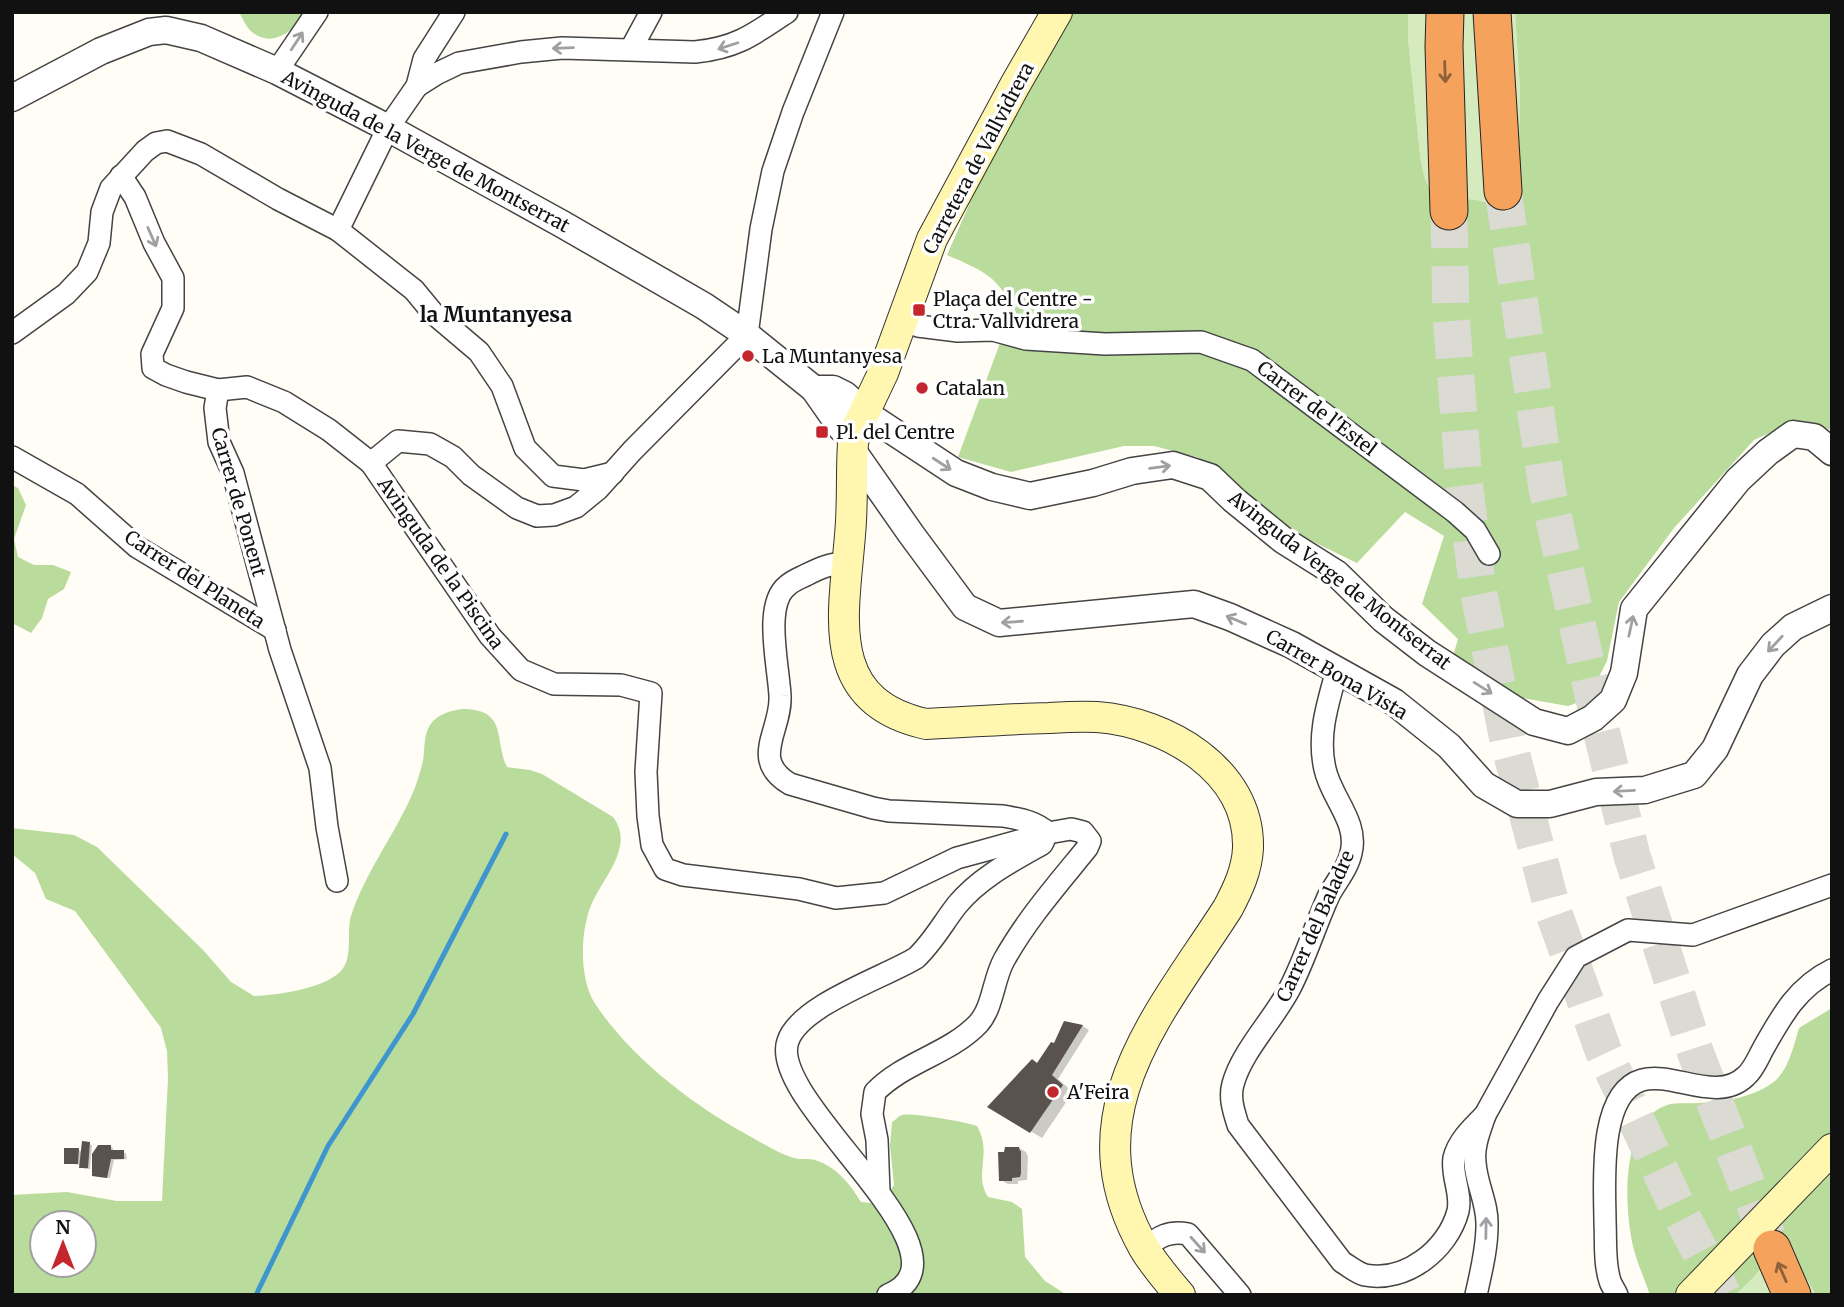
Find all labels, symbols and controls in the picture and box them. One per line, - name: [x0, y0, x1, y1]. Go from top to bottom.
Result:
- one-way arrow: [290, 32, 304, 52]
- one-way arrow: [717, 41, 739, 53]
- one-way arrow: [552, 42, 575, 55]
- street label: Carretera de Vallvidrera: [917, 58, 1039, 258]
- one-way arrow: [1438, 60, 1451, 83]
- street label: Avinguda de la Verge de Montserrat: [277, 64, 575, 238]
- one-way arrow: [146, 226, 159, 247]
- place label: Plaça del Centre - Ctra. Vallvidrera: [933, 287, 1093, 333]
- district label: la Muntanyesa: [420, 301, 572, 328]
- marker: Plaça del Centre - Ctra. Vallvidrera: [911, 302, 927, 318]
- place label: La Muntanyesa: [762, 344, 902, 368]
- marker: La Muntanyesa: [740, 348, 756, 364]
- street label: Carrer de l'Estel: [1252, 355, 1382, 461]
- place label: Catalan: [936, 376, 1005, 400]
- marker: Catalan: [914, 380, 930, 396]
- place label: Pl. del Centre: [836, 420, 955, 444]
- marker: Pl. del Centre: [814, 424, 830, 440]
- street label: Carrer de Ponent: [206, 425, 272, 580]
- one-way arrow: [932, 457, 951, 472]
- one-way arrow: [1148, 460, 1170, 473]
- street label: Avinguda de la Piscina: [372, 472, 509, 653]
- street label: Avinguda Verge de Montserrat: [1223, 485, 1457, 675]
- street label: Carrer del Planeta: [120, 525, 270, 633]
- one-way arrow: [1225, 613, 1247, 626]
- one-way arrow: [1624, 615, 1638, 638]
- one-way arrow: [1001, 616, 1024, 629]
- street label: Carrer Bona Vista: [1262, 624, 1412, 724]
- one-way arrow: [1767, 636, 1784, 653]
- one-way arrow: [1473, 682, 1493, 696]
- one-way arrow: [1613, 784, 1636, 797]
- street label: Carrer del Baladre: [1271, 846, 1359, 1006]
- place label: A'Feira: [1066, 1080, 1129, 1104]
- marker: A'Feira: [1045, 1084, 1061, 1100]
- north arrow: [28, 1209, 98, 1279]
- text: N: [55, 1215, 71, 1239]
- one-way arrow: [1480, 1216, 1493, 1239]
- one-way arrow: [1190, 1236, 1207, 1253]
- one-way arrow: [1775, 1262, 1788, 1283]

